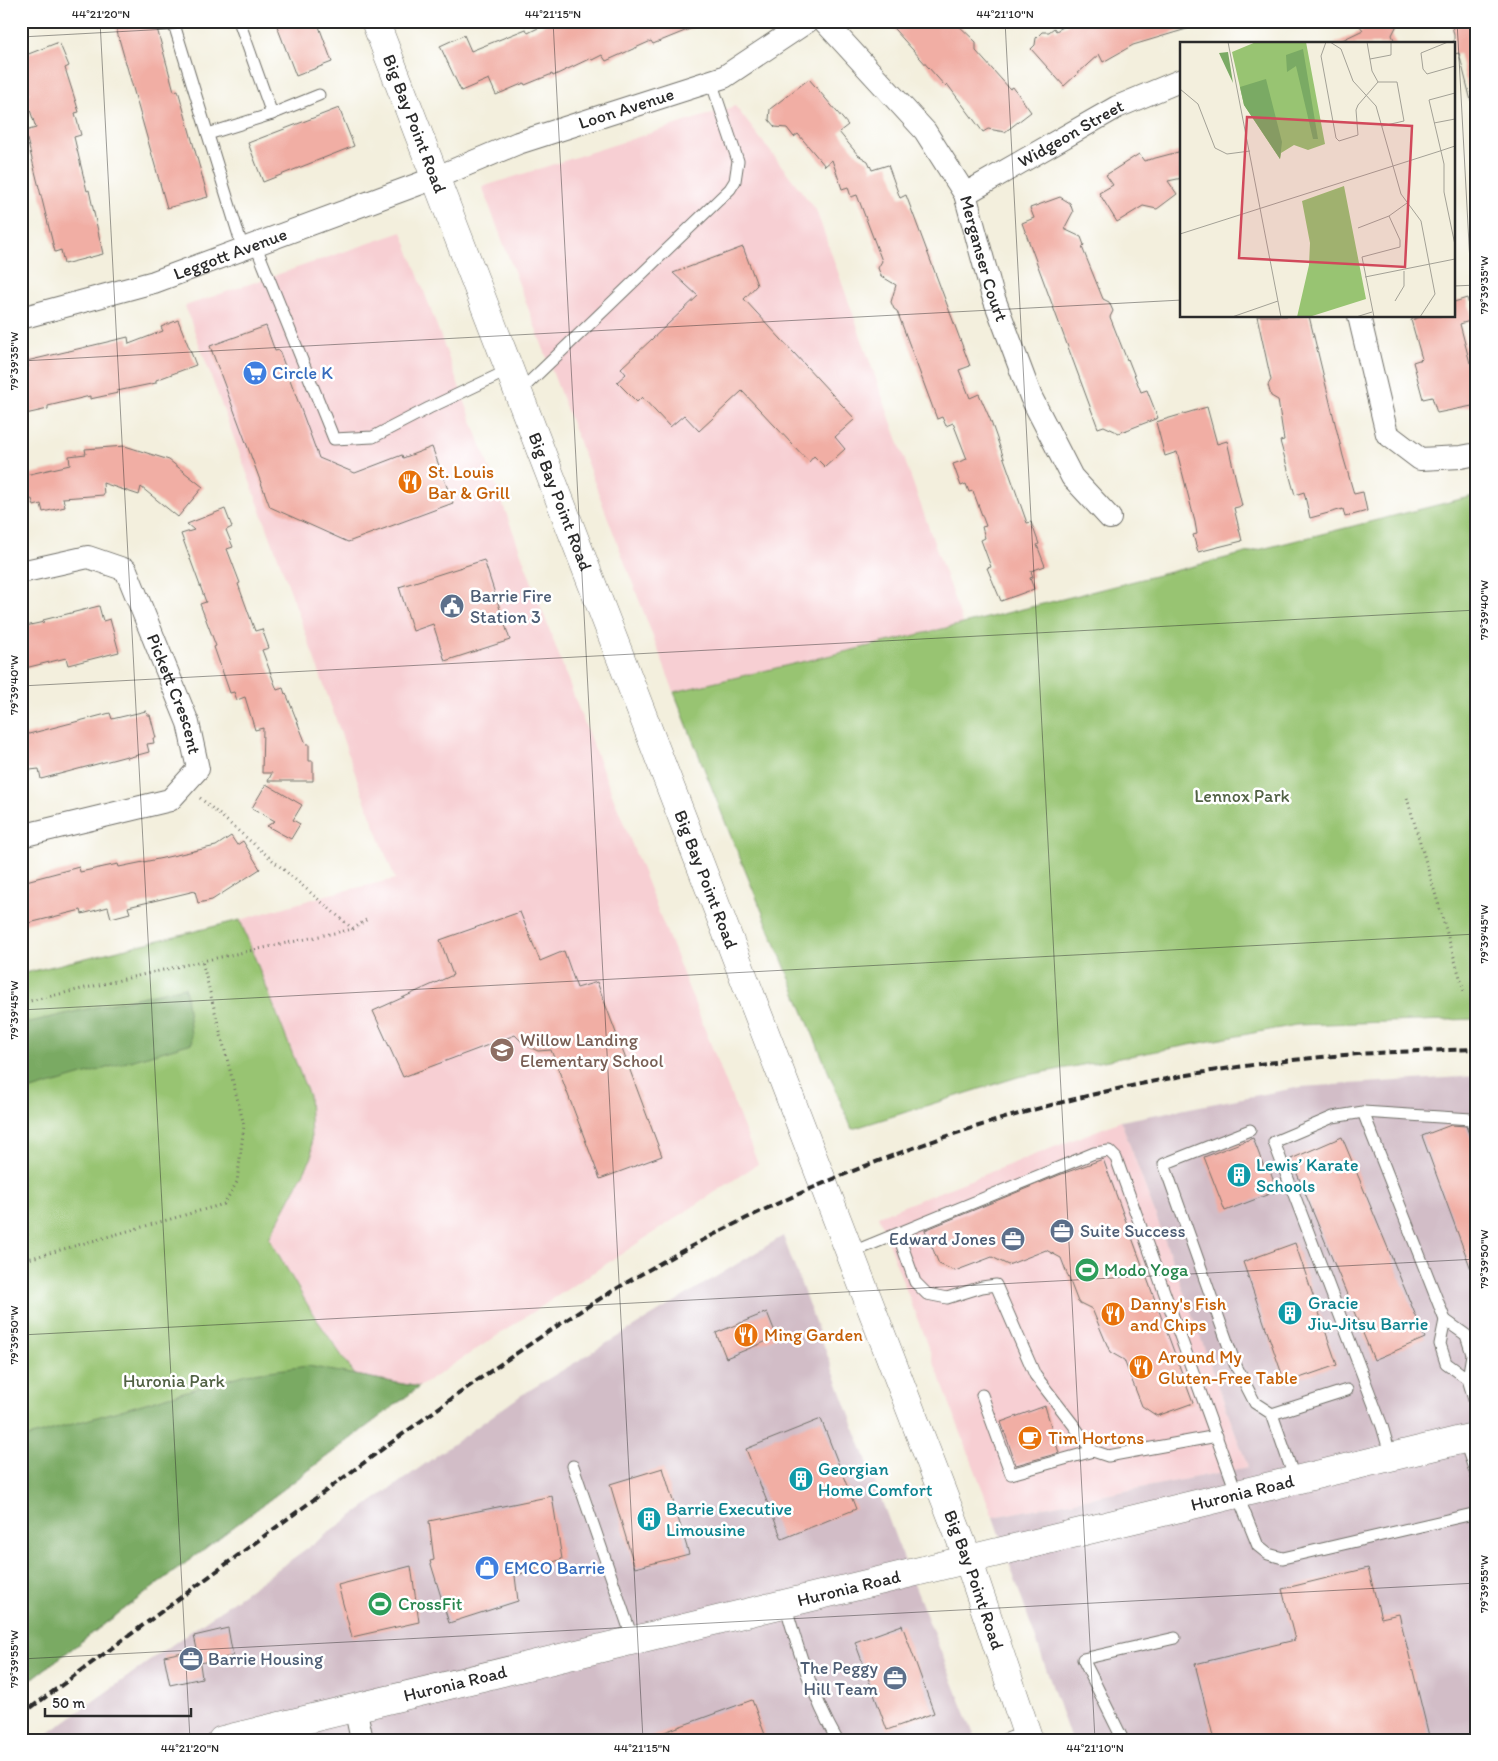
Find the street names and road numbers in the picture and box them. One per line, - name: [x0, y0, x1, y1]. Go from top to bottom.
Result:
- street label: Big Bay Point Road: [378, 51, 451, 196]
- street label: Loon Avenue: [576, 83, 677, 134]
- street label: Widgeon Street: [1014, 94, 1127, 172]
- street label: Merganser Court: [955, 193, 1013, 325]
- street label: Leggott Avenue: [170, 223, 290, 285]
- street label: Big Bay Point Road: [524, 429, 597, 574]
- street label: Pickett Crescent: [142, 630, 206, 757]
- street label: Big Bay Point Road: [669, 807, 743, 952]
- street label: Huronia Road: [1189, 1470, 1297, 1516]
- street label: Big Bay Point Road: [939, 1507, 1009, 1653]
- street label: Huronia Road: [795, 1565, 903, 1611]
- street label: Huronia Road: [401, 1660, 509, 1707]

